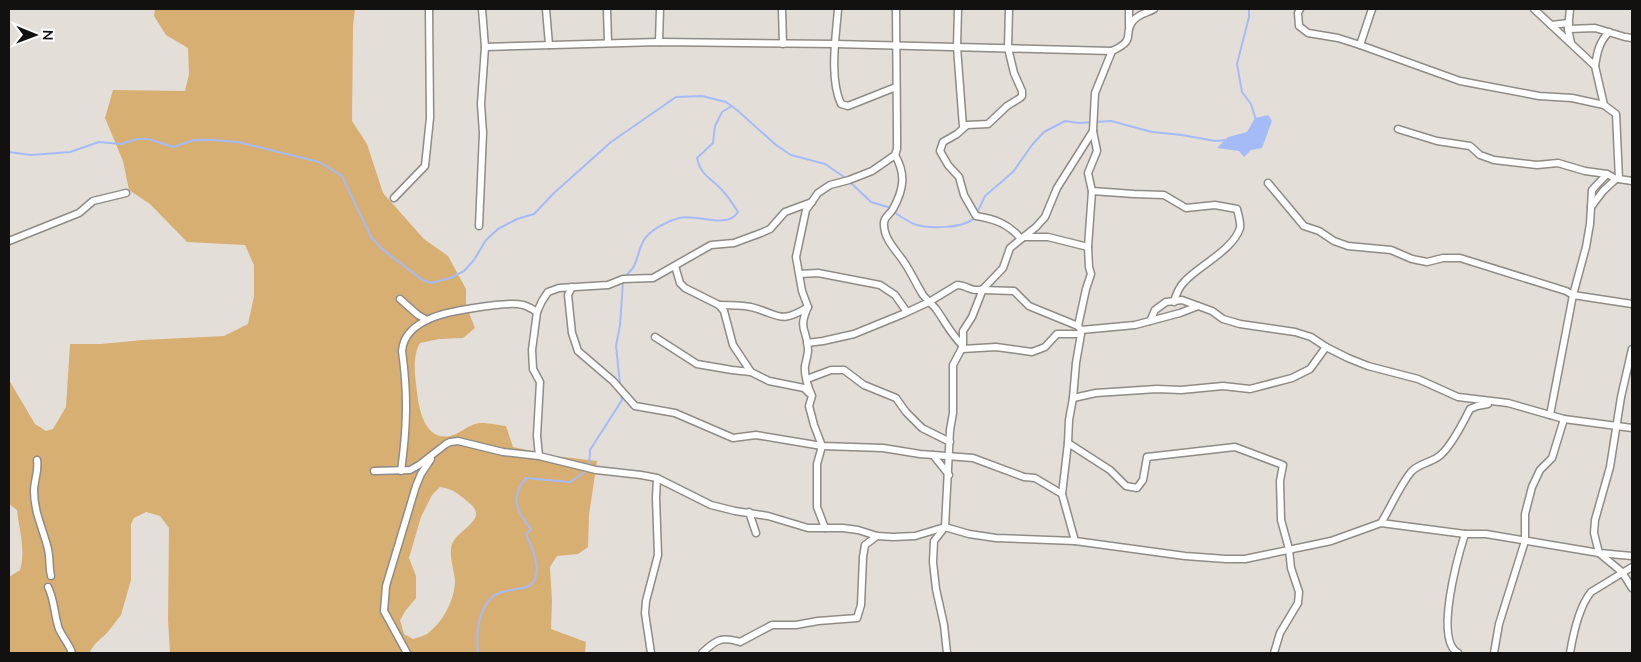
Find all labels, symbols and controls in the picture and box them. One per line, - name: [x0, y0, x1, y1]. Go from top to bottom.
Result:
- north arrow: [10, 10, 60, 60]
- text: N: [39, 30, 57, 41]

